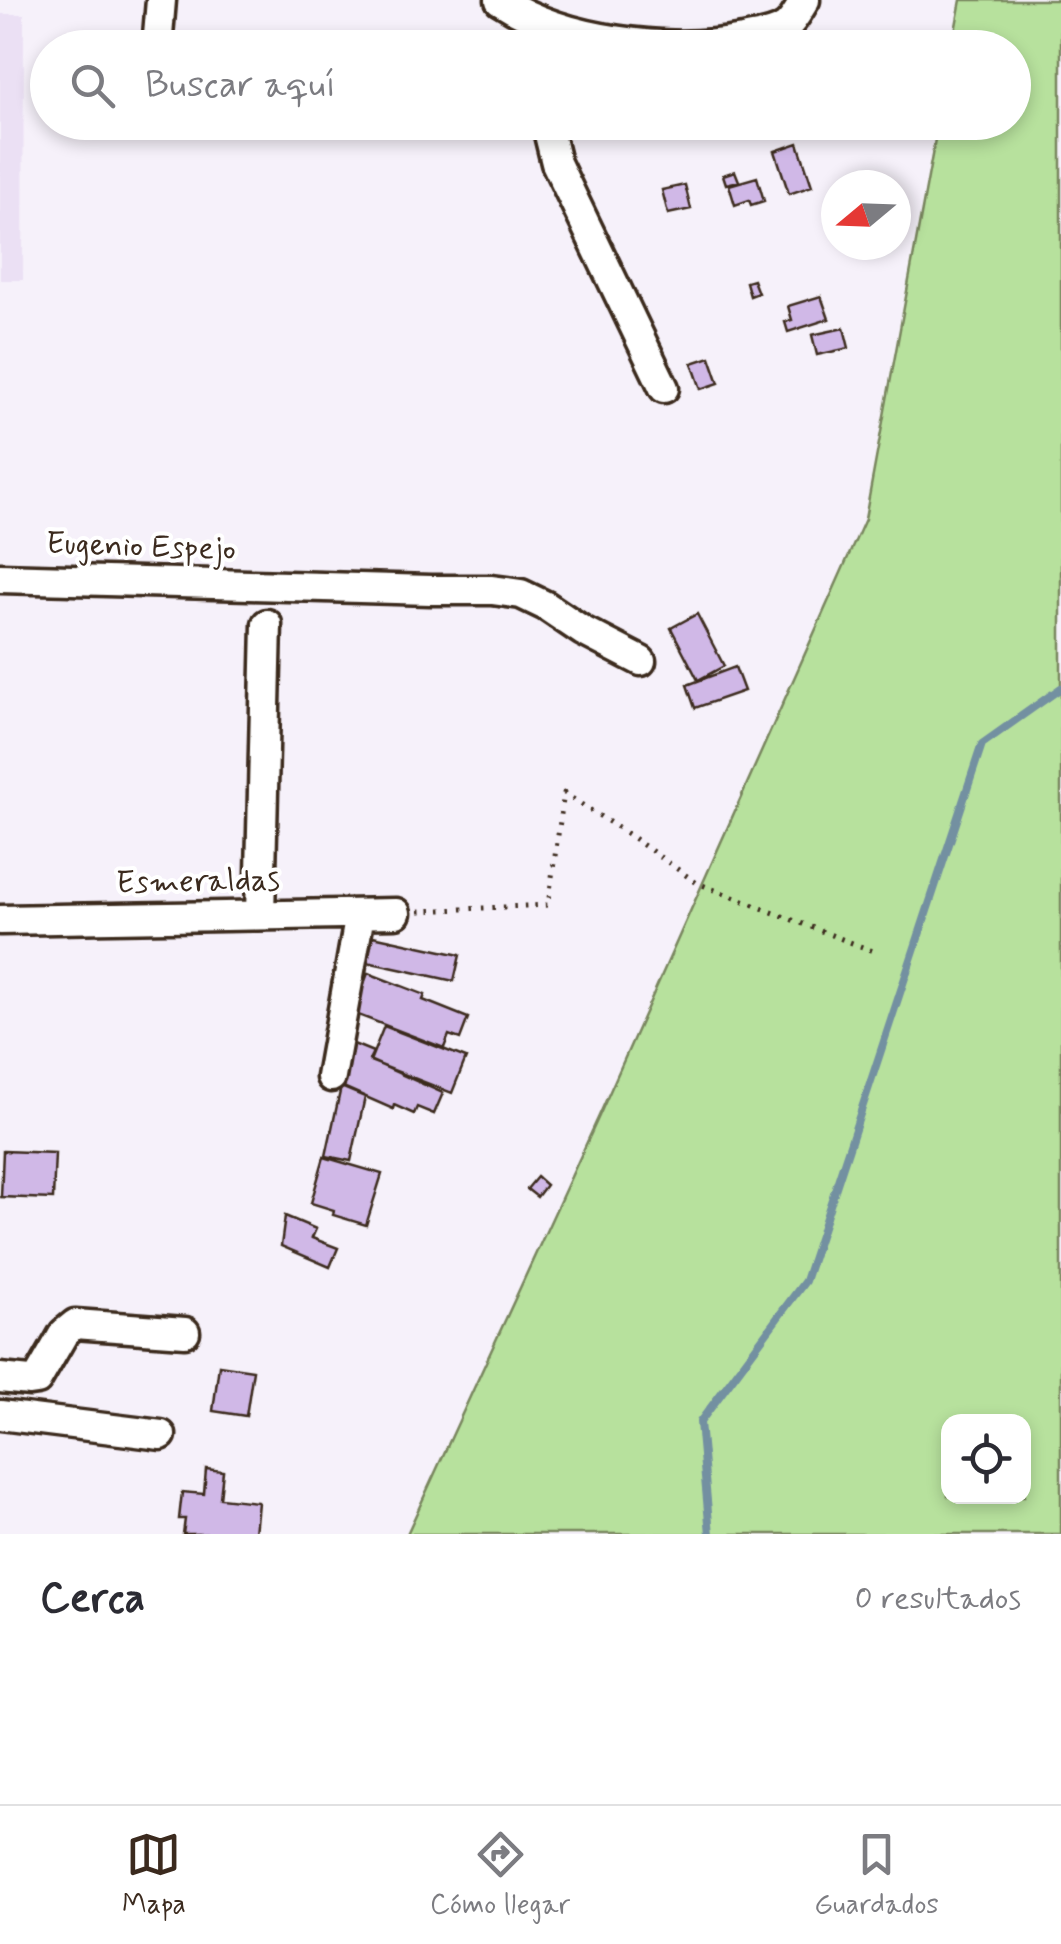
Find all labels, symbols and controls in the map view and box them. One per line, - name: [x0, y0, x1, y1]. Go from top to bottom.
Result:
- search box: [30, 30, 1031, 140]
- icon: search: [65, 58, 120, 113]
- text: Buscar aquí: [145, 61, 336, 110]
- north arrow: [821, 170, 911, 260]
- street label: Eugenio Espejo: [45, 523, 237, 571]
- street label: Esmeraldas: [116, 860, 280, 904]
- map controls: [941, 1414, 1031, 1504]
- button: locate: [941, 1414, 1031, 1504]
- text: Cerca: [40, 1572, 145, 1627]
- text: 0 resultados: [855, 1578, 1021, 1620]
- tab: Mapa: [122, 1827, 186, 1924]
- tab: Cómo llegar: [430, 1827, 570, 1924]
- tab: Guardados: [814, 1827, 939, 1924]

